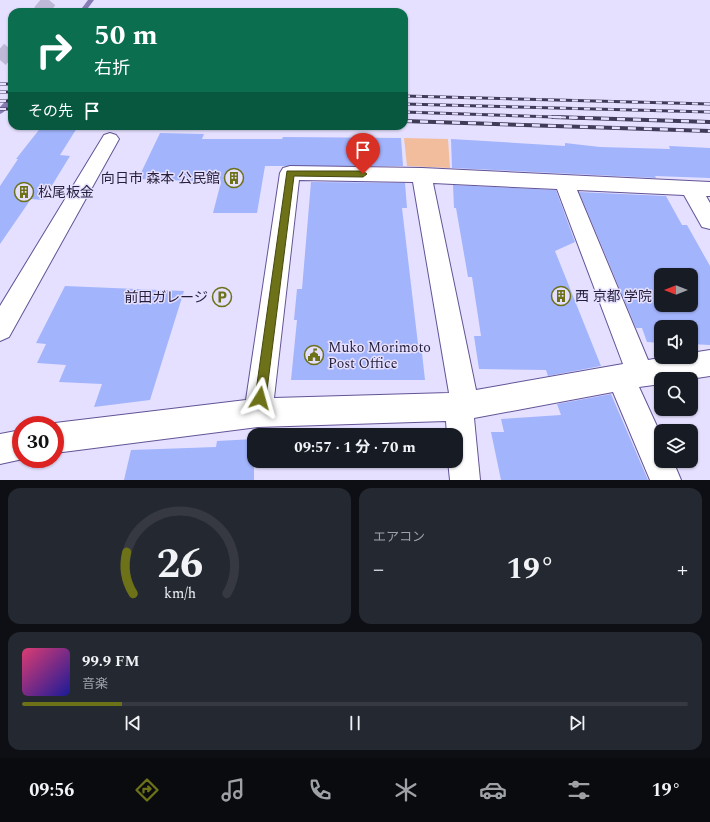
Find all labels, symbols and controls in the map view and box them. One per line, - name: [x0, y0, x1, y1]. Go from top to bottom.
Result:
- text: 50 m: [94, 14, 158, 57]
- icon: right: [28, 24, 80, 76]
- text: 右折: [94, 55, 130, 82]
- text: その先: [28, 100, 73, 123]
- icon: arrive: [81, 100, 103, 122]
- pin: [346, 133, 380, 174]
- icon: arrive: [352, 139, 374, 161]
- building icon: 向日市 森本 公民館: [223, 167, 245, 189]
- place label: 向日市 森本 公民館: [101, 168, 220, 189]
- building icon: 松尾板金: [13, 181, 35, 203]
- place label: 松尾板金: [38, 182, 94, 203]
- north arrow: [654, 268, 698, 312]
- map controls: [654, 268, 698, 468]
- building icon: 西 京都 学院: [550, 285, 572, 307]
- parking icon: 前田ガレージ: [211, 286, 233, 308]
- place label: 西 京都 学院: [575, 286, 652, 307]
- place label: 前田ガレージ: [124, 287, 208, 308]
- button: sound: [654, 320, 698, 364]
- place label: Muko Morimoto Post Office: [328, 337, 431, 374]
- public building icon: Muko Morimoto Post Office: [303, 344, 325, 366]
- button: search: [654, 372, 698, 416]
- position arrow: [239, 377, 281, 419]
- speed limit sign: 30: [12, 416, 64, 468]
- button: layers: [654, 424, 698, 468]
- text: 09:57 · 1 分 · 70 m: [294, 436, 416, 459]
- text: エアコン: [373, 527, 425, 547]
- text: 26: [156, 533, 203, 596]
- text: 19°: [506, 546, 555, 592]
- text: −: [373, 553, 384, 586]
- text: +: [677, 553, 688, 586]
- text: km/h: [163, 583, 196, 605]
- text: 99.9 FM: [82, 650, 139, 673]
- text: 音楽: [82, 674, 108, 694]
- icon: previous: [122, 712, 144, 734]
- icon: pause: [344, 712, 366, 734]
- icon: next: [566, 712, 588, 734]
- icon: directions: [133, 776, 161, 804]
- icon: music: [219, 776, 247, 804]
- icon: phone: [306, 776, 334, 804]
- icon: climate: [392, 776, 420, 804]
- icon: car: [479, 776, 507, 804]
- icon: filters: [565, 776, 593, 804]
- text: 09:56: [29, 777, 74, 804]
- text: 19°: [652, 777, 681, 804]

